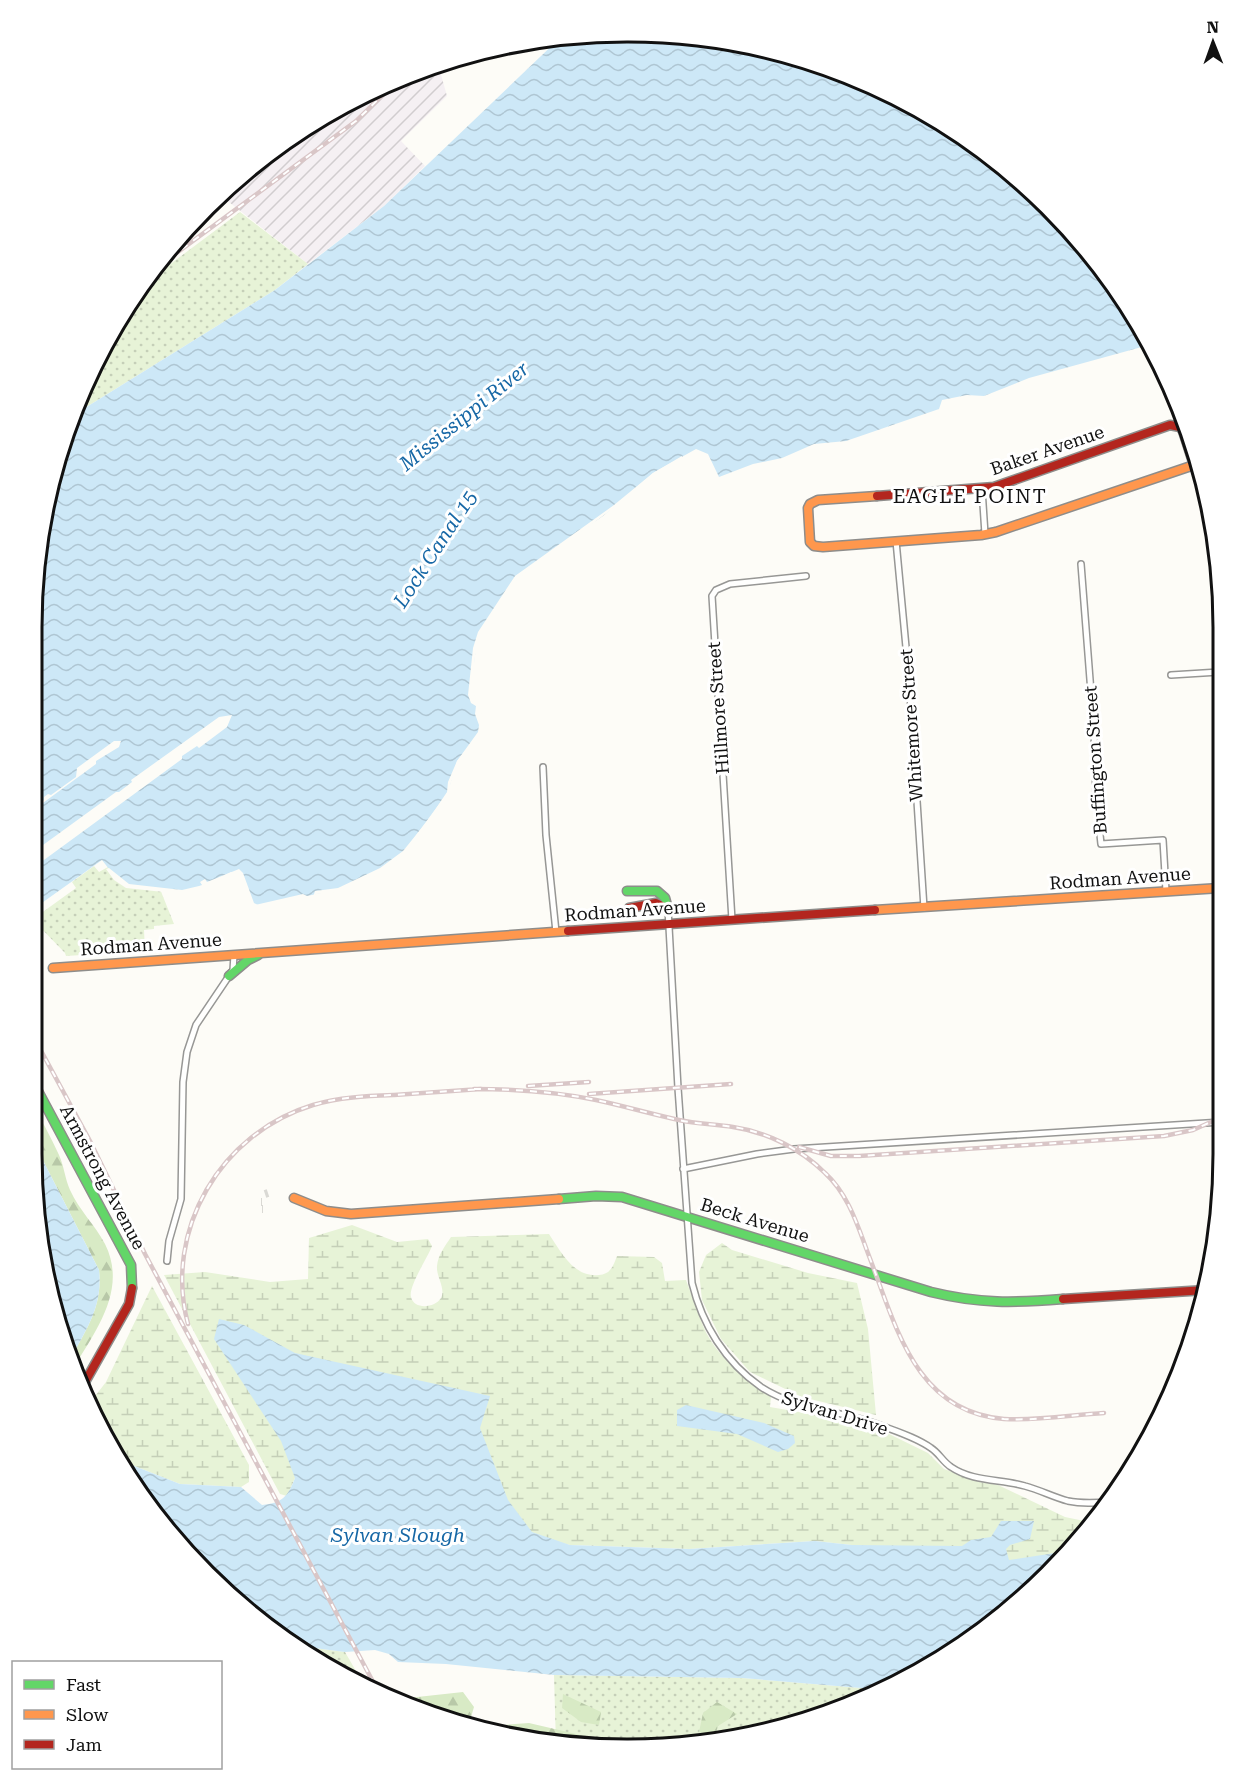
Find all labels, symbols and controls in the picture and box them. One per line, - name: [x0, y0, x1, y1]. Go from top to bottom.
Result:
- north arrow: [1183, 12, 1243, 72]
- text: N: [1206, 18, 1219, 37]
- water label: Mississippi River: [394, 356, 534, 476]
- street label: Baker Avenue: [987, 421, 1107, 479]
- district label: EAGLE POINT: [893, 484, 1047, 508]
- water label: Lock Canal 15: [388, 486, 482, 613]
- street label: Hillmore Street: [703, 641, 733, 775]
- street label: Whitemore Street: [895, 648, 927, 802]
- street label: Buffington Street: [1079, 685, 1111, 835]
- street label: Rodman Avenue: [1049, 863, 1192, 893]
- street label: Rodman Avenue: [564, 895, 707, 925]
- street label: Rodman Avenue: [80, 929, 223, 959]
- street label: Armstrong Avenue: [56, 1101, 150, 1253]
- street label: Beck Avenue: [698, 1193, 812, 1247]
- street label: Sylvan Drive: [779, 1387, 891, 1439]
- water label: Sylvan Slough: [330, 1523, 465, 1547]
- legend: [12, 1661, 222, 1769]
- text: Fast: [66, 1674, 101, 1695]
- text: Slow: [66, 1704, 108, 1725]
- text: Jam: [66, 1734, 102, 1755]

